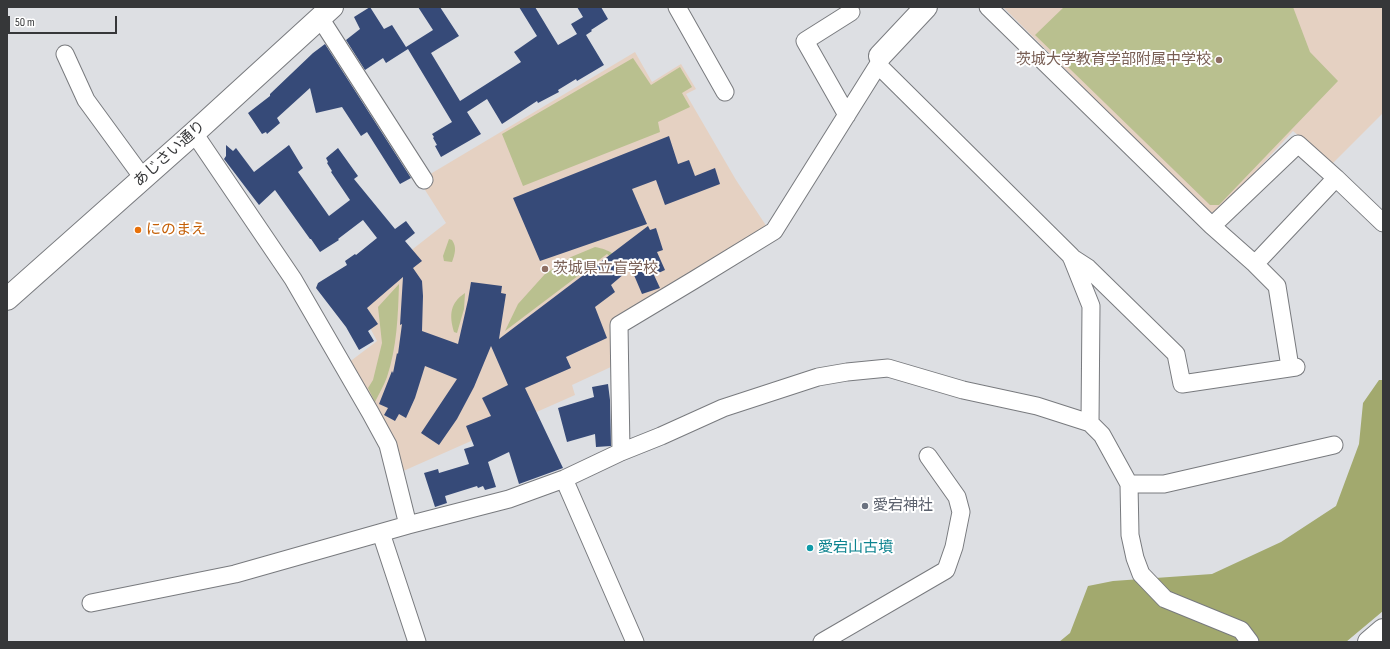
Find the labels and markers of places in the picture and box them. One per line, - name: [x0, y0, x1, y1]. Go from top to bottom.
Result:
- place label: 茨城大学教育学部附属中学校: [1016, 51, 1211, 69]
- marker: 茨城大学教育学部附属中学校: [1214, 55, 1224, 65]
- place label: にのまえ: [146, 221, 206, 239]
- marker: にのまえ: [133, 225, 143, 235]
- place label: 茨城県立盲学校: [553, 260, 658, 278]
- marker: 茨城県立盲学校: [540, 264, 550, 274]
- place label: 愛宕神社: [873, 497, 933, 515]
- marker: 愛宕神社: [860, 501, 870, 511]
- place label: 愛宕山古墳: [818, 539, 893, 557]
- marker: 愛宕山古墳: [805, 543, 815, 553]

